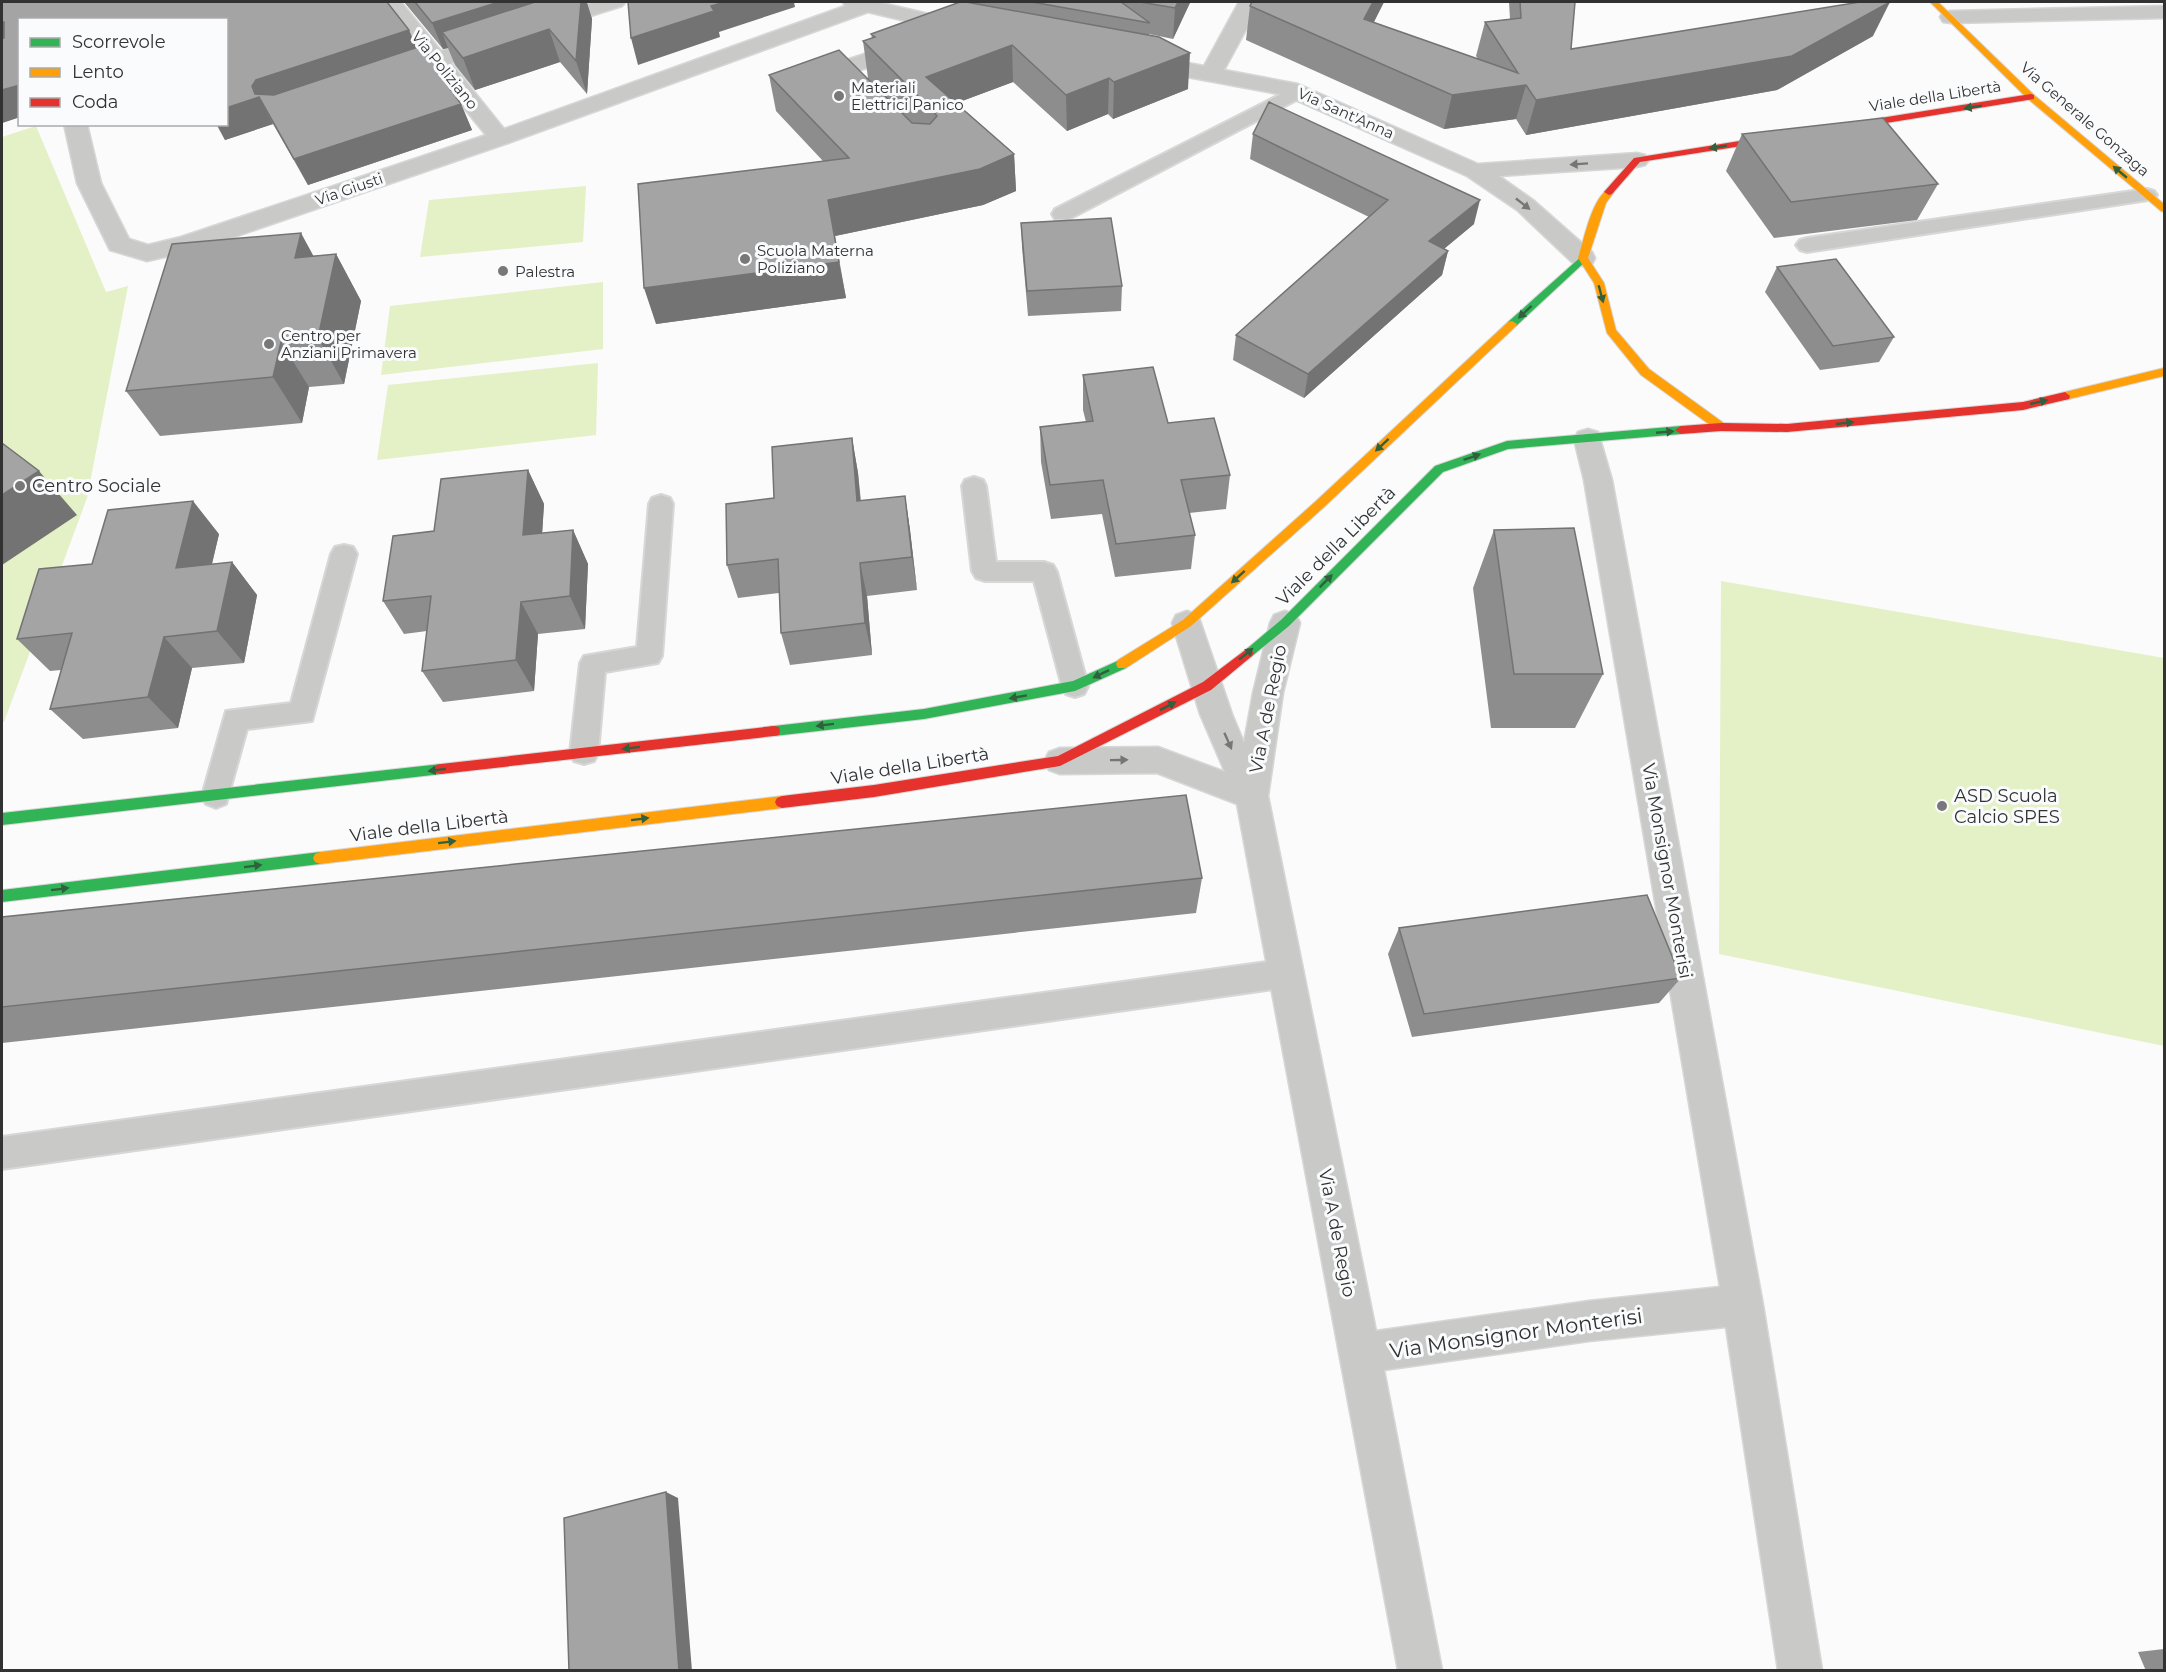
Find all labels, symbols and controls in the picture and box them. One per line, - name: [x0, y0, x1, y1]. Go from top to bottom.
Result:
- legend: [18, 18, 228, 126]
- street label: Via Poliziano: [408, 27, 482, 113]
- text: Scorrevole: [72, 31, 166, 53]
- street label: Via Generale Gonzaga: [2017, 58, 2153, 180]
- text: Lento: [72, 61, 124, 83]
- street label: Viale della Libertà: [1868, 76, 2002, 116]
- place label: Materiali Elettrici Panico: [851, 78, 964, 114]
- street label: Via Sant'Anna: [1295, 83, 1397, 143]
- marker: Materiali Elettrici Panico: [832, 89, 846, 103]
- text: Coda: [72, 91, 118, 113]
- one-way arrow: [1964, 102, 1983, 111]
- one-way arrow: [1709, 143, 1728, 152]
- one-way arrow: [1569, 159, 1588, 169]
- one-way arrow: [2113, 166, 2128, 179]
- street label: Via Giusti: [313, 169, 385, 209]
- one-way arrow: [1514, 198, 1530, 210]
- place label: Scuola Materna Poliziano: [757, 241, 874, 277]
- marker: Scuola Materna Poliziano: [738, 252, 752, 266]
- place label: Palestra: [515, 262, 575, 281]
- marker: Palestra: [496, 264, 510, 278]
- one-way arrow: [1597, 285, 1607, 303]
- one-way arrow: [1518, 305, 1532, 319]
- place label: Centro per Anziani Primavera: [281, 326, 417, 362]
- marker: Centro per Anziani Primavera: [262, 337, 276, 351]
- one-way arrow: [2030, 396, 2048, 406]
- one-way arrow: [1836, 418, 1855, 428]
- one-way arrow: [1655, 427, 1674, 437]
- one-way arrow: [1375, 438, 1389, 452]
- one-way arrow: [1463, 452, 1481, 462]
- place label: Centro Sociale: [32, 475, 161, 497]
- marker: Centro Sociale: [13, 479, 27, 493]
- street label: Viale della Libertà: [1272, 482, 1400, 610]
- one-way arrow: [1231, 570, 1246, 583]
- one-way arrow: [1318, 575, 1332, 589]
- street label: Via A de Regio: [1245, 643, 1291, 775]
- one-way arrow: [1238, 649, 1253, 661]
- one-way arrow: [1092, 669, 1109, 679]
- one-way arrow: [1008, 693, 1027, 702]
- one-way arrow: [1160, 701, 1177, 710]
- one-way arrow: [815, 720, 834, 730]
- one-way arrow: [1223, 732, 1232, 749]
- one-way arrow: [622, 743, 641, 753]
- street label: Viale della Libertà: [829, 743, 991, 789]
- one-way arrow: [1109, 755, 1128, 765]
- street label: Via Monsignor Monterisi: [1637, 762, 1697, 980]
- one-way arrow: [428, 765, 447, 775]
- place label: ASD Scuola Calcio SPES: [1954, 785, 2060, 828]
- marker: ASD Scuola Calcio SPES: [1935, 799, 1949, 813]
- street label: Viale della Libertà: [348, 805, 510, 847]
- one-way arrow: [631, 814, 650, 824]
- one-way arrow: [437, 838, 456, 847]
- one-way arrow: [244, 861, 263, 871]
- one-way arrow: [50, 884, 69, 894]
- street label: Via A de Regio: [1314, 1167, 1360, 1299]
- street label: Via Monsignor Monterisi: [1388, 1303, 1644, 1363]

